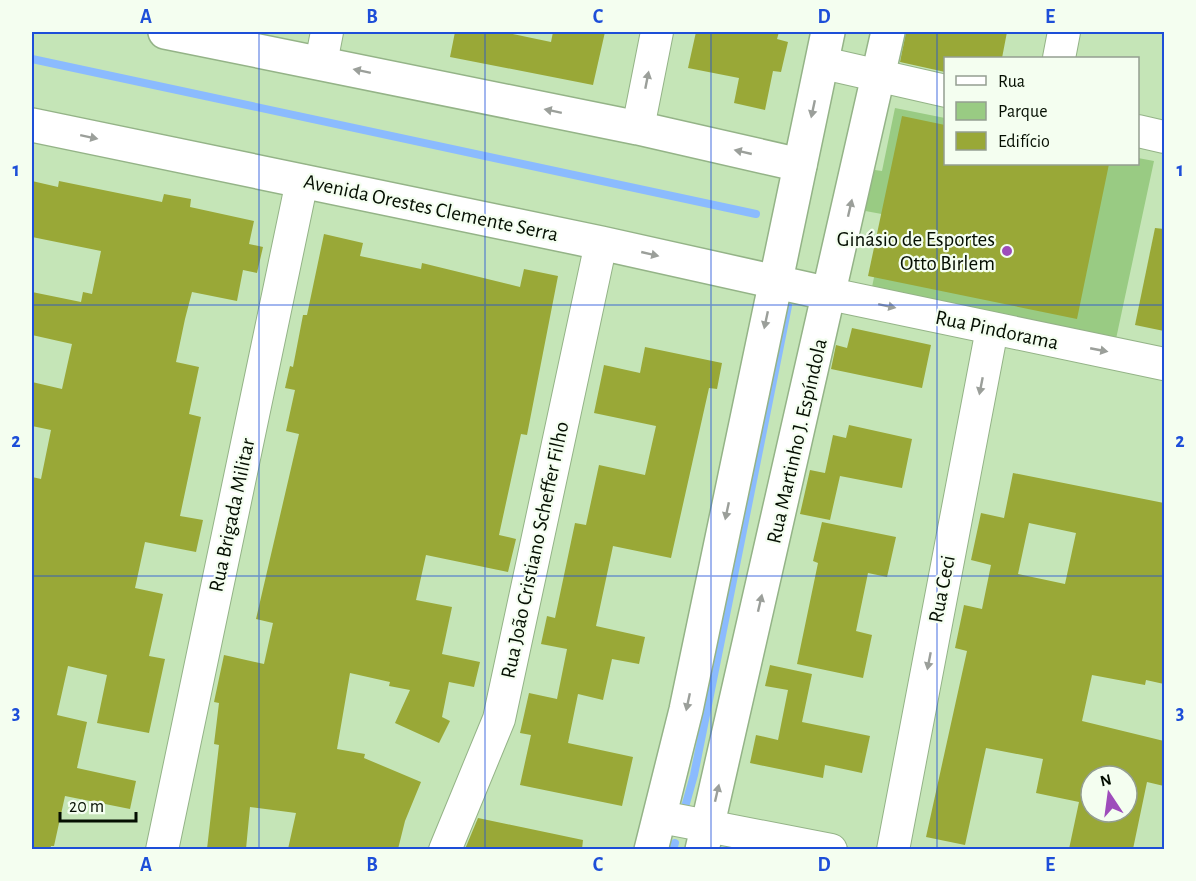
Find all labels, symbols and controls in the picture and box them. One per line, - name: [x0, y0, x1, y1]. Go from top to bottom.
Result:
- text: A: [140, 7, 152, 27]
- text: B: [366, 7, 378, 27]
- text: C: [593, 7, 604, 27]
- text: D: [817, 7, 831, 27]
- text: E: [1045, 7, 1055, 27]
- legend: [944, 57, 1139, 165]
- one-way arrow: [352, 66, 371, 75]
- one-way arrow: [643, 70, 652, 89]
- text: Rua: [998, 73, 1025, 91]
- one-way arrow: [807, 100, 817, 119]
- text: Parque: [998, 103, 1047, 121]
- one-way arrow: [543, 106, 562, 115]
- one-way arrow: [79, 132, 98, 142]
- text: Edifício: [998, 133, 1050, 151]
- one-way arrow: [734, 147, 753, 156]
- text: 1: [12, 160, 20, 180]
- text: 1: [1176, 160, 1184, 180]
- street label: Avenida Orestes Clemente Serra: [302, 171, 560, 245]
- one-way arrow: [845, 199, 855, 217]
- place label: Ginásio de Esportes Otto Birlem: [837, 229, 995, 274]
- marker: Ginásio de Esportes Otto Birlem: [1000, 244, 1014, 258]
- one-way arrow: [640, 250, 659, 259]
- one-way arrow: [878, 302, 896, 312]
- street label: Rua Pindorama: [933, 307, 1061, 353]
- one-way arrow: [761, 311, 771, 330]
- street label: Rua Martinho J. Espíndola: [763, 336, 831, 546]
- one-way arrow: [1089, 346, 1108, 355]
- one-way arrow: [976, 377, 985, 396]
- street label: Rua João Cristiano Scheffer Filho: [497, 420, 573, 680]
- text: 2: [11, 431, 21, 451]
- text: 2: [1175, 431, 1185, 451]
- street label: Rua Brigada Militar: [205, 436, 259, 594]
- one-way arrow: [722, 502, 731, 521]
- street label: Rua Ceci: [925, 553, 959, 625]
- one-way arrow: [755, 593, 765, 612]
- one-way arrow: [924, 651, 933, 670]
- one-way arrow: [682, 693, 692, 712]
- text: 3: [12, 703, 20, 723]
- text: 3: [1176, 703, 1184, 723]
- north arrow: [1079, 764, 1139, 824]
- text: N: [1099, 771, 1113, 789]
- one-way arrow: [712, 784, 722, 802]
- scale bar: [60, 785, 136, 823]
- text: 20 m: [69, 798, 104, 816]
- text: A: [140, 855, 152, 875]
- text: B: [366, 855, 378, 875]
- text: C: [593, 855, 604, 875]
- text: D: [817, 855, 831, 875]
- text: E: [1045, 855, 1055, 875]

